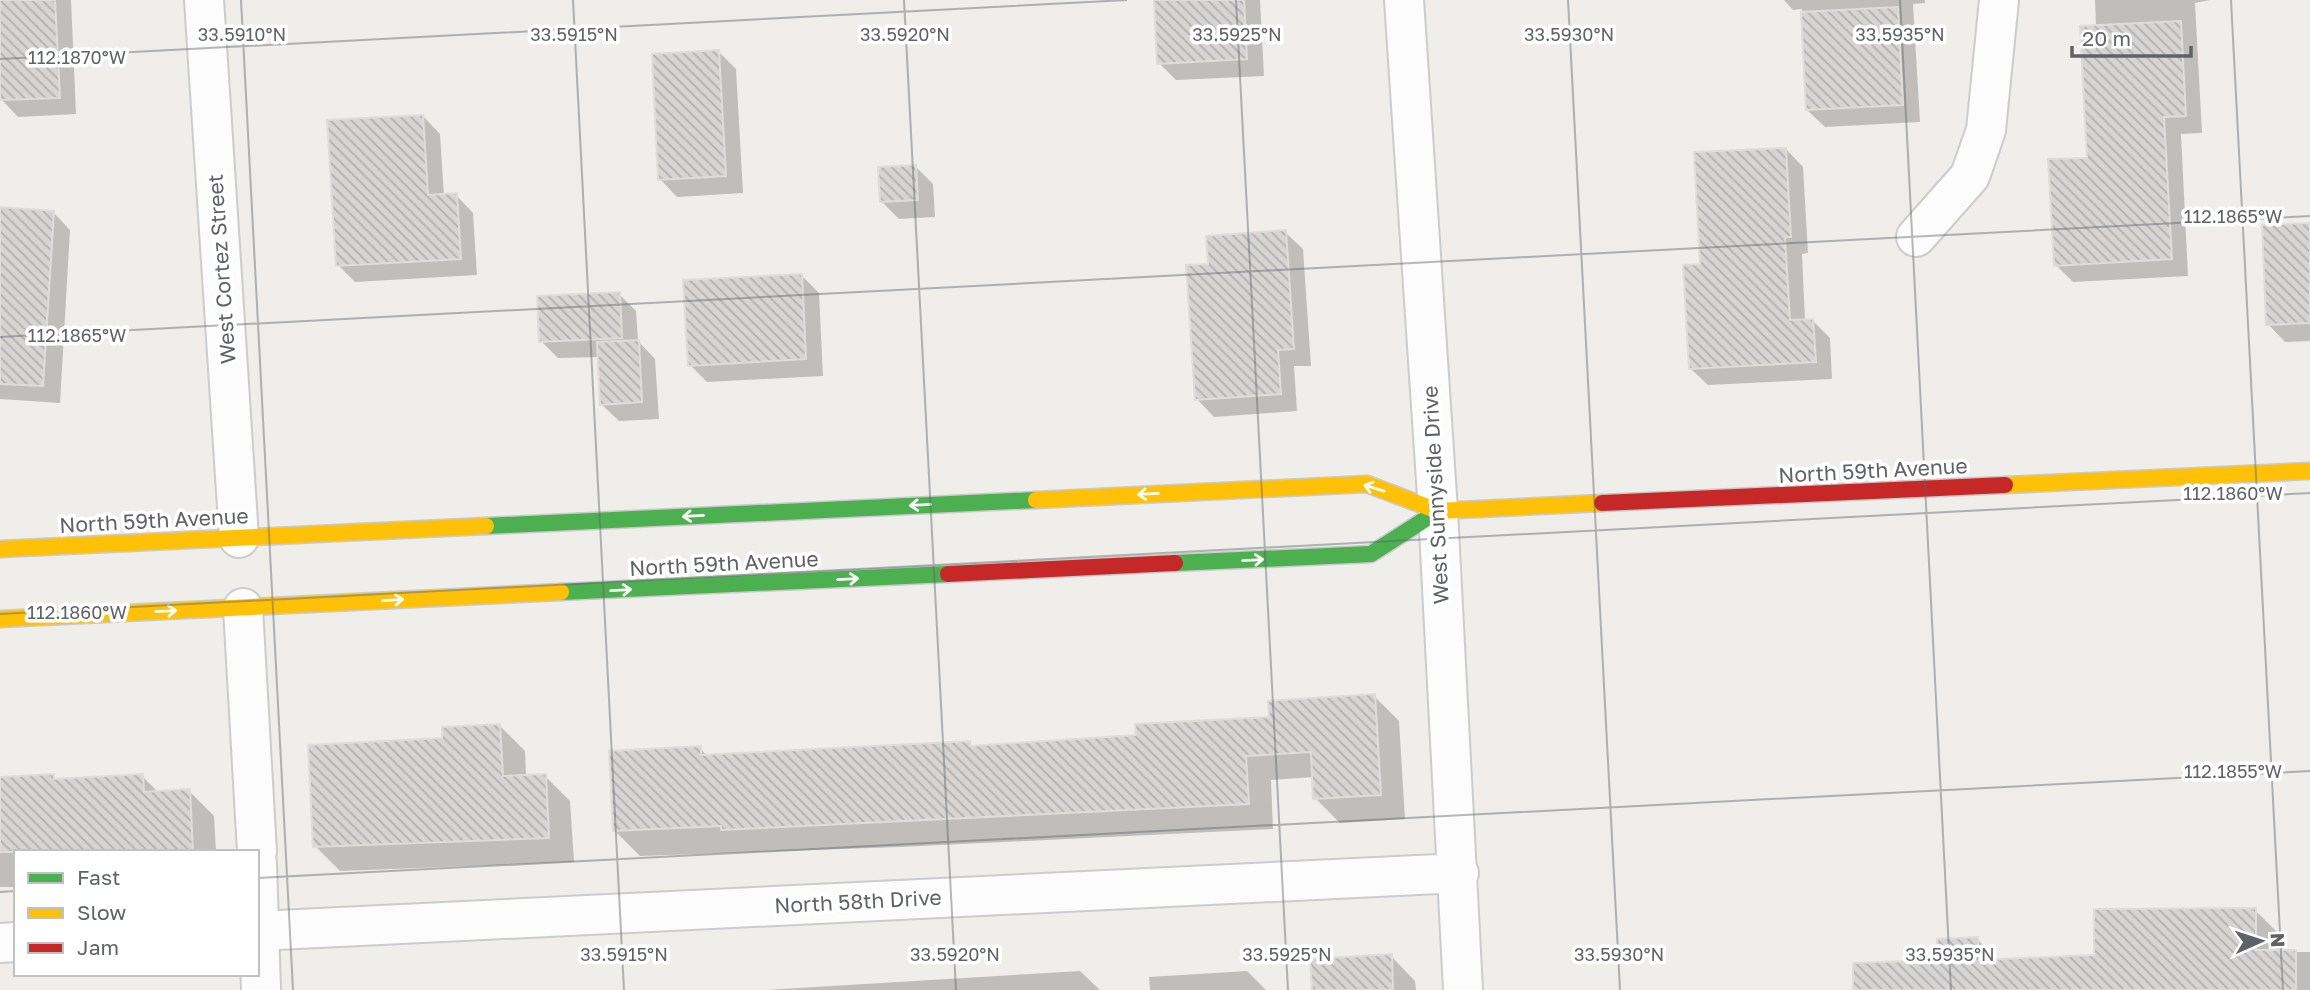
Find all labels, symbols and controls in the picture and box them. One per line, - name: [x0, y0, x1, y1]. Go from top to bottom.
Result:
- scale bar: [2072, 14, 2191, 58]
- text: 33.5910°N: [198, 23, 286, 45]
- text: 33.5915°N: [530, 23, 618, 45]
- text: 33.5920°N: [860, 23, 950, 45]
- text: 33.5925°N: [1192, 23, 1282, 45]
- text: 33.5930°N: [1524, 23, 1614, 45]
- text: 33.5935°N: [1855, 23, 1945, 45]
- text: 20 m: [2082, 25, 2131, 51]
- text: 112.1870°W: [28, 46, 126, 68]
- street label: West Cortez Street: [201, 173, 241, 365]
- text: 112.1865°W: [2184, 205, 2282, 227]
- text: 112.1865°W: [28, 324, 126, 346]
- street label: West Sunnyside Drive: [1416, 385, 1454, 605]
- street label: North 59th Avenue: [1778, 452, 1968, 488]
- one-way arrow: [1364, 480, 1386, 493]
- text: 112.1860°W: [2183, 482, 2283, 504]
- one-way arrow: [1136, 488, 1159, 501]
- one-way arrow: [909, 499, 932, 512]
- street label: North 59th Avenue: [59, 502, 249, 538]
- one-way arrow: [682, 510, 705, 523]
- street label: North 59th Avenue: [629, 545, 819, 581]
- one-way arrow: [1241, 553, 1264, 566]
- one-way arrow: [836, 572, 859, 585]
- one-way arrow: [609, 583, 632, 596]
- one-way arrow: [382, 594, 405, 607]
- text: 112.1860°W: [27, 601, 127, 623]
- one-way arrow: [154, 605, 177, 618]
- text: 112.1855°W: [2184, 760, 2282, 782]
- legend: [14, 850, 259, 976]
- text: Fast: [77, 864, 120, 890]
- street label: North 58th Drive: [774, 884, 942, 918]
- text: Slow: [77, 899, 126, 925]
- north arrow: [2226, 906, 2296, 976]
- text: N: [2267, 932, 2290, 948]
- text: Jam: [77, 934, 119, 960]
- text: 33.5915°N: [580, 943, 668, 965]
- text: 33.5920°N: [910, 943, 1000, 965]
- text: 33.5925°N: [1242, 943, 1332, 965]
- text: 33.5930°N: [1574, 943, 1664, 965]
- text: 33.5935°N: [1905, 943, 1995, 965]

